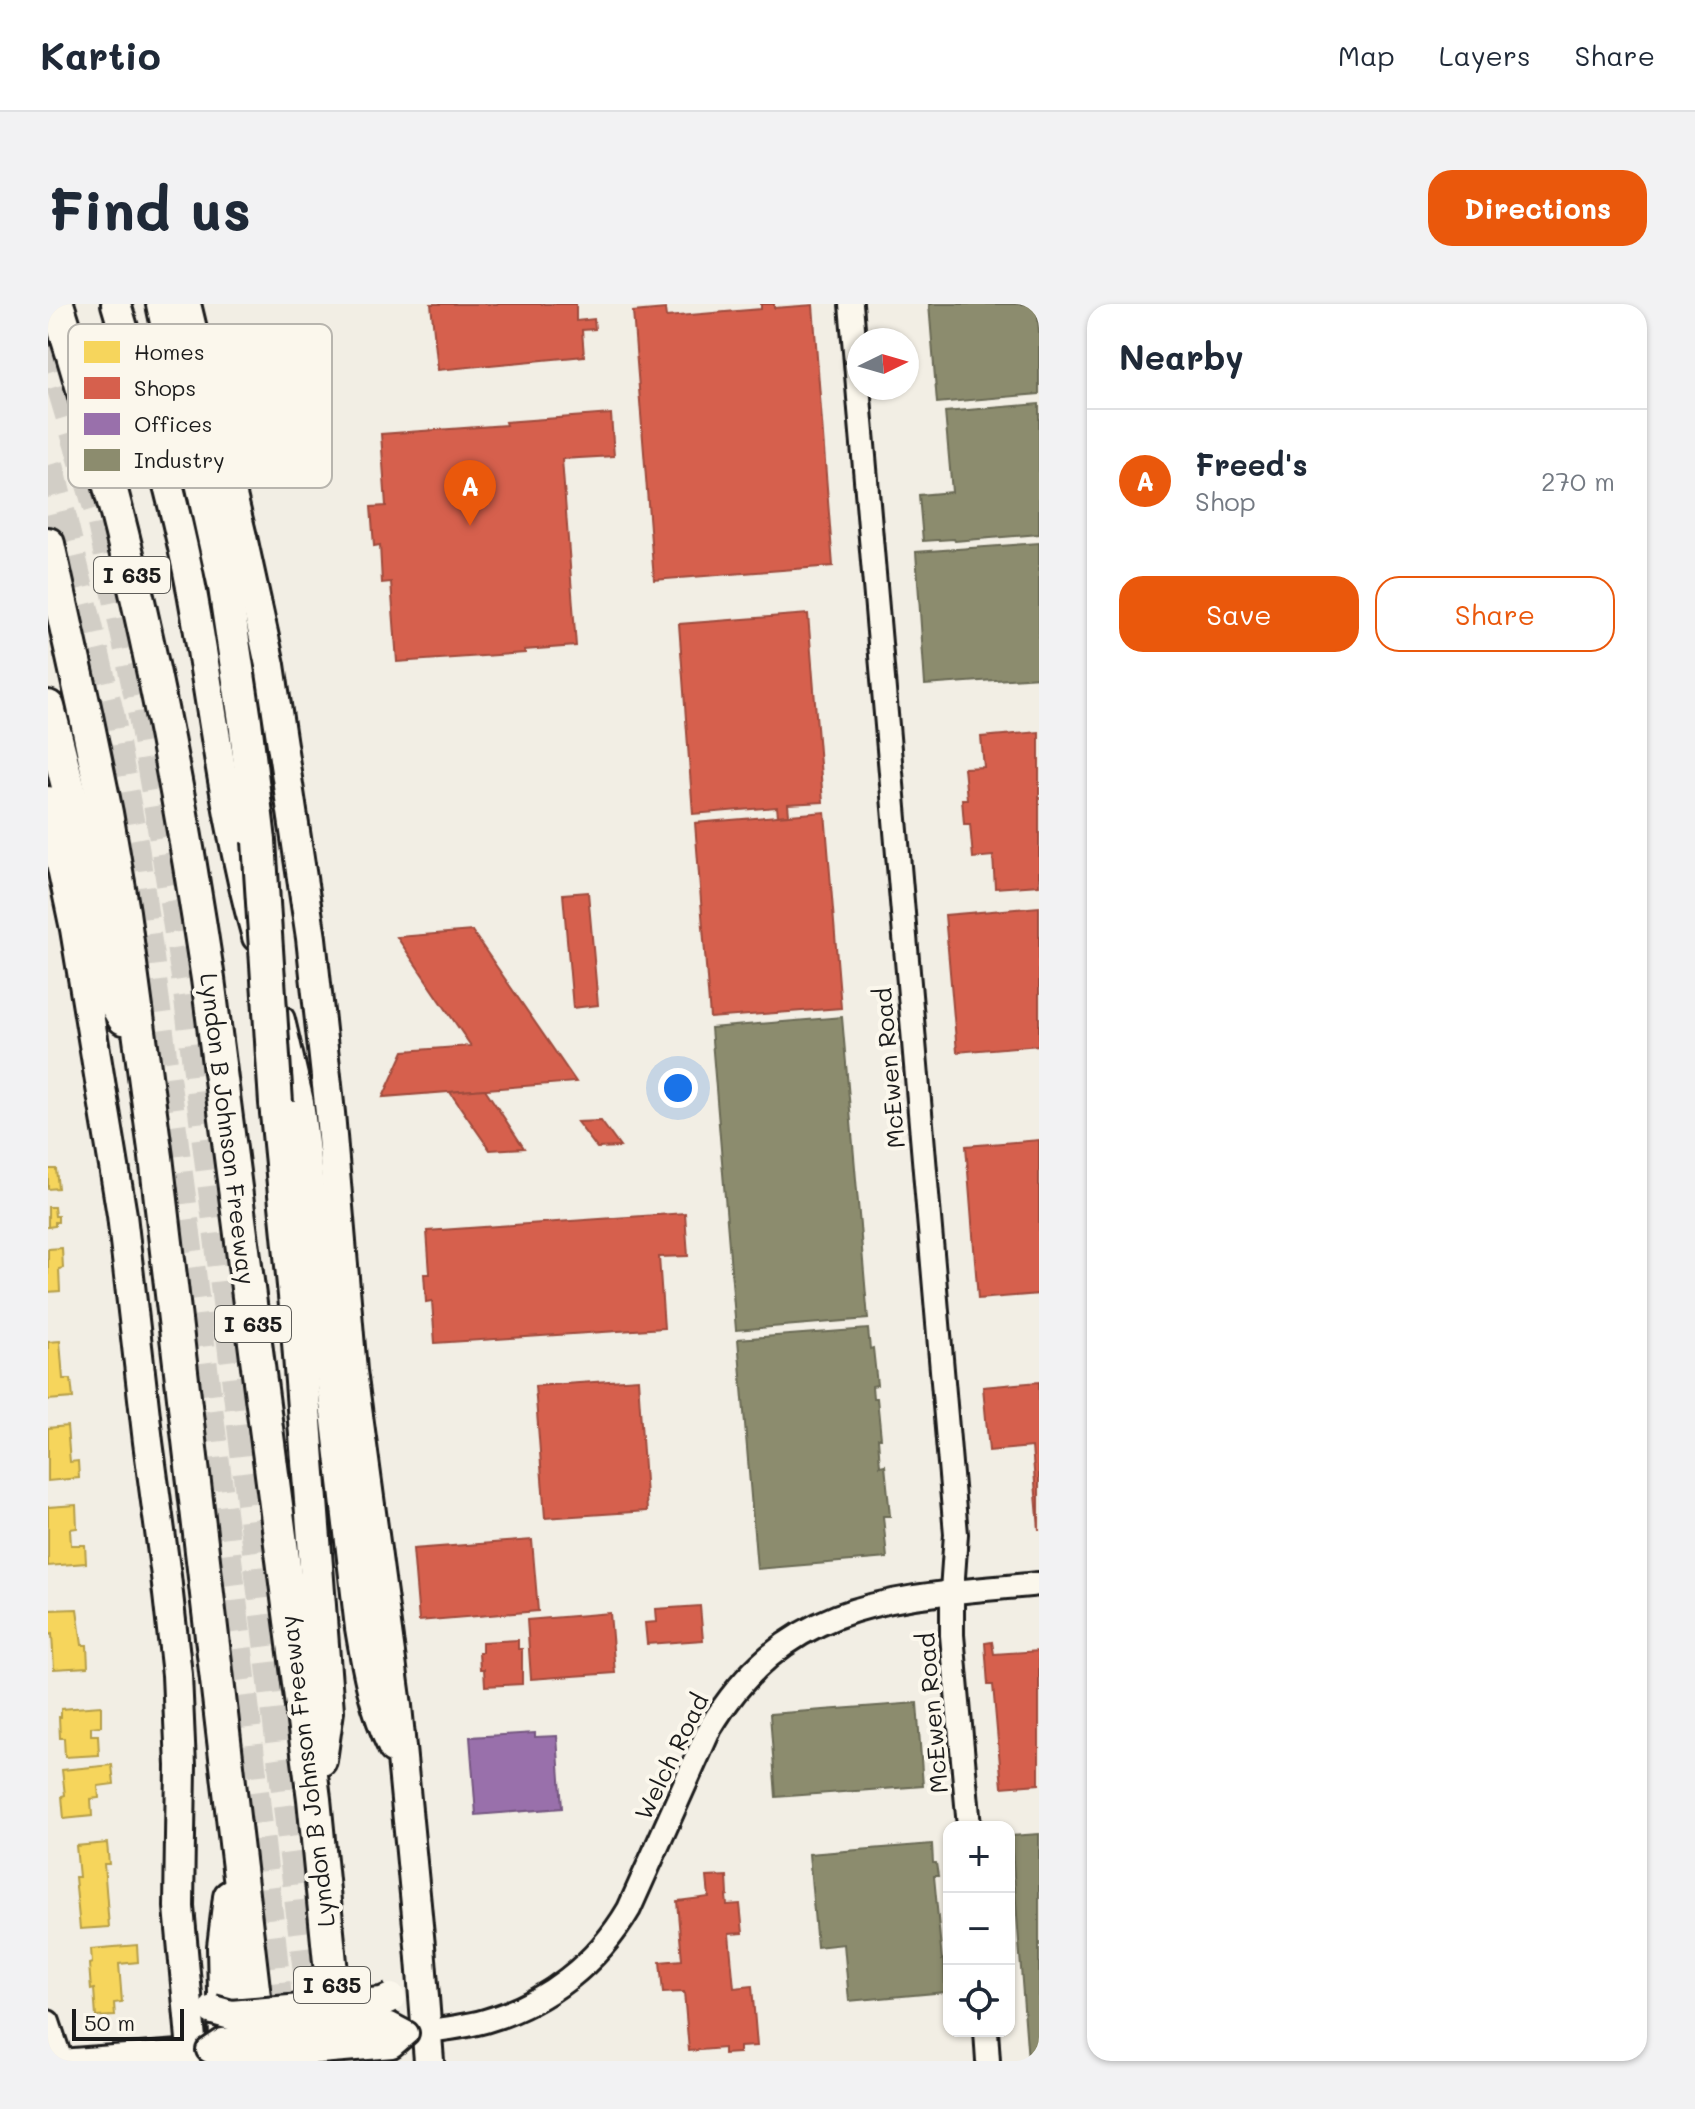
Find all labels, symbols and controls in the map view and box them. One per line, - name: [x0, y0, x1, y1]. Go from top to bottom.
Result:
- text: Kartio: [40, 30, 161, 80]
- text: Map: [1338, 37, 1395, 73]
- text: Layers: [1439, 37, 1531, 73]
- text: Share: [1575, 37, 1655, 73]
- button: Directions: [1428, 170, 1647, 246]
- text: Find us: [48, 172, 251, 245]
- legend: [68, 324, 332, 488]
- north arrow: [847, 328, 919, 400]
- text: Nearby: [1119, 334, 1244, 379]
- text: Homes: [134, 337, 205, 366]
- text: Shops: [134, 373, 196, 402]
- text: Offices: [134, 409, 213, 438]
- text: Freed's: [1195, 444, 1308, 484]
- text: Industry: [134, 445, 225, 474]
- pin: A: [444, 460, 496, 526]
- text: A: [1136, 464, 1154, 498]
- text: 270 m: [1541, 464, 1615, 498]
- text: Shop: [1195, 484, 1256, 518]
- road number: I 635: [94, 557, 170, 593]
- button: Save: [1119, 576, 1359, 652]
- button: Share: [1375, 576, 1615, 652]
- street label: Lyndon B Johnson Freeway: [194, 971, 263, 1286]
- street label: McEwen Road: [866, 986, 911, 1150]
- your location: [658, 1068, 698, 1108]
- road number: I 635: [215, 1306, 291, 1342]
- street label: Lyndon B Johnson Freeway: [272, 1614, 341, 1929]
- street label: McEwen Road: [909, 1631, 954, 1795]
- street label: Welch Road: [627, 1688, 715, 1825]
- map controls: [943, 1821, 1015, 2037]
- button: +: [943, 1821, 1015, 1893]
- button: −: [943, 1893, 1015, 1965]
- button: locate: [943, 1965, 1015, 2037]
- road number: I 635: [294, 1967, 370, 2003]
- scale bar: [72, 2005, 184, 2041]
- text: 50 m: [84, 2008, 135, 2037]

